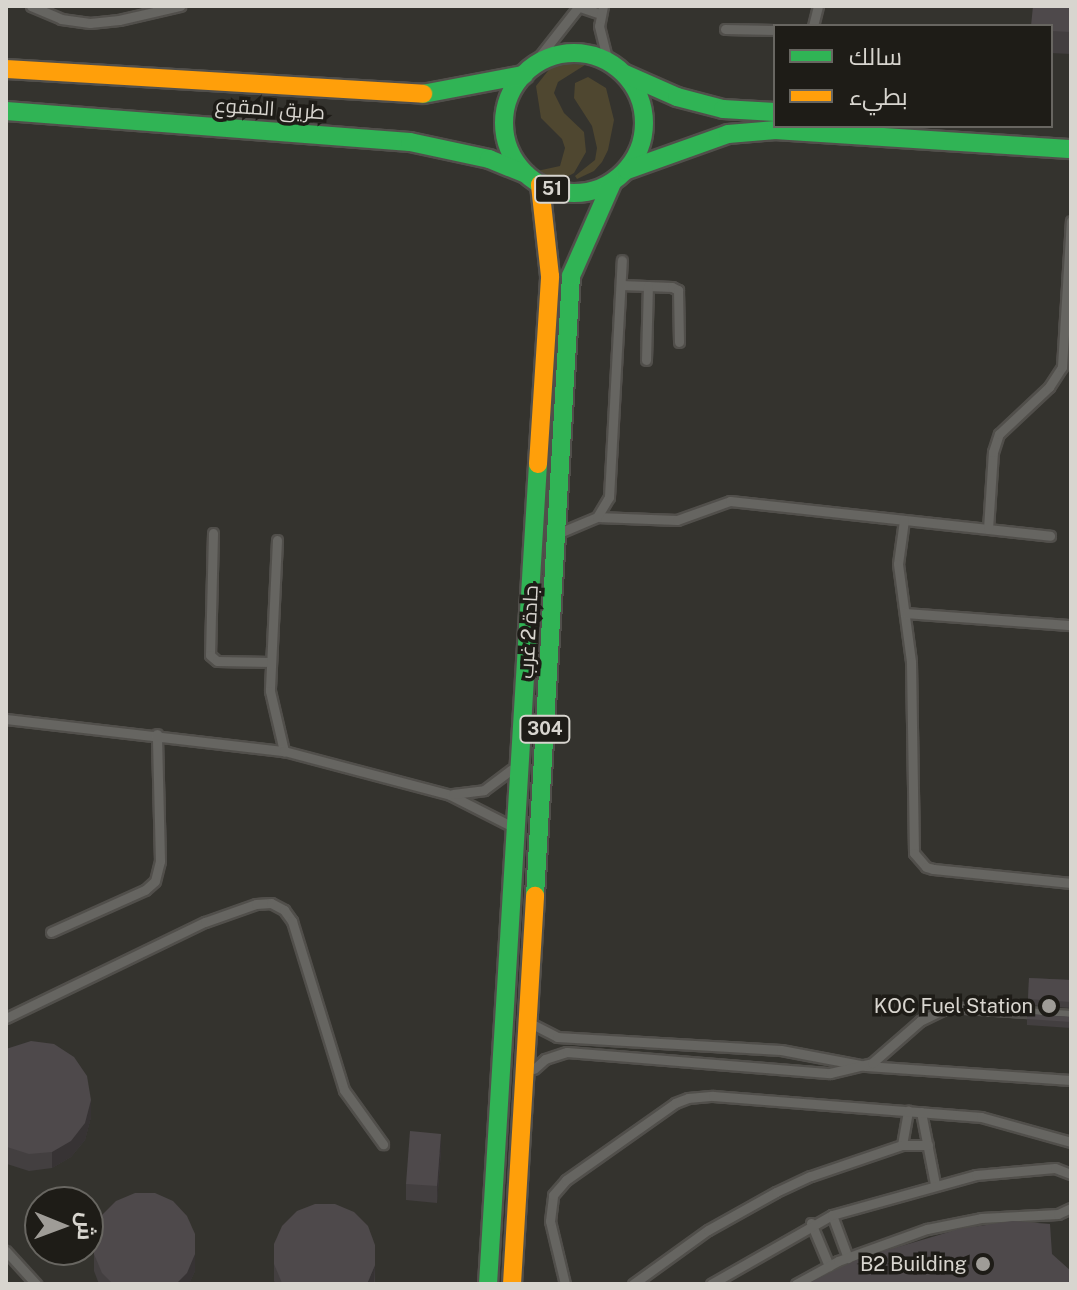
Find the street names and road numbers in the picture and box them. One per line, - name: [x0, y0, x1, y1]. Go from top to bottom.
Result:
- street label: طريق المقوع: [214, 93, 326, 125]
- road number: 51: [534, 175, 570, 203]
- street label: جادة 2 غرب: [515, 585, 543, 679]
- road number: 304: [519, 715, 571, 743]

